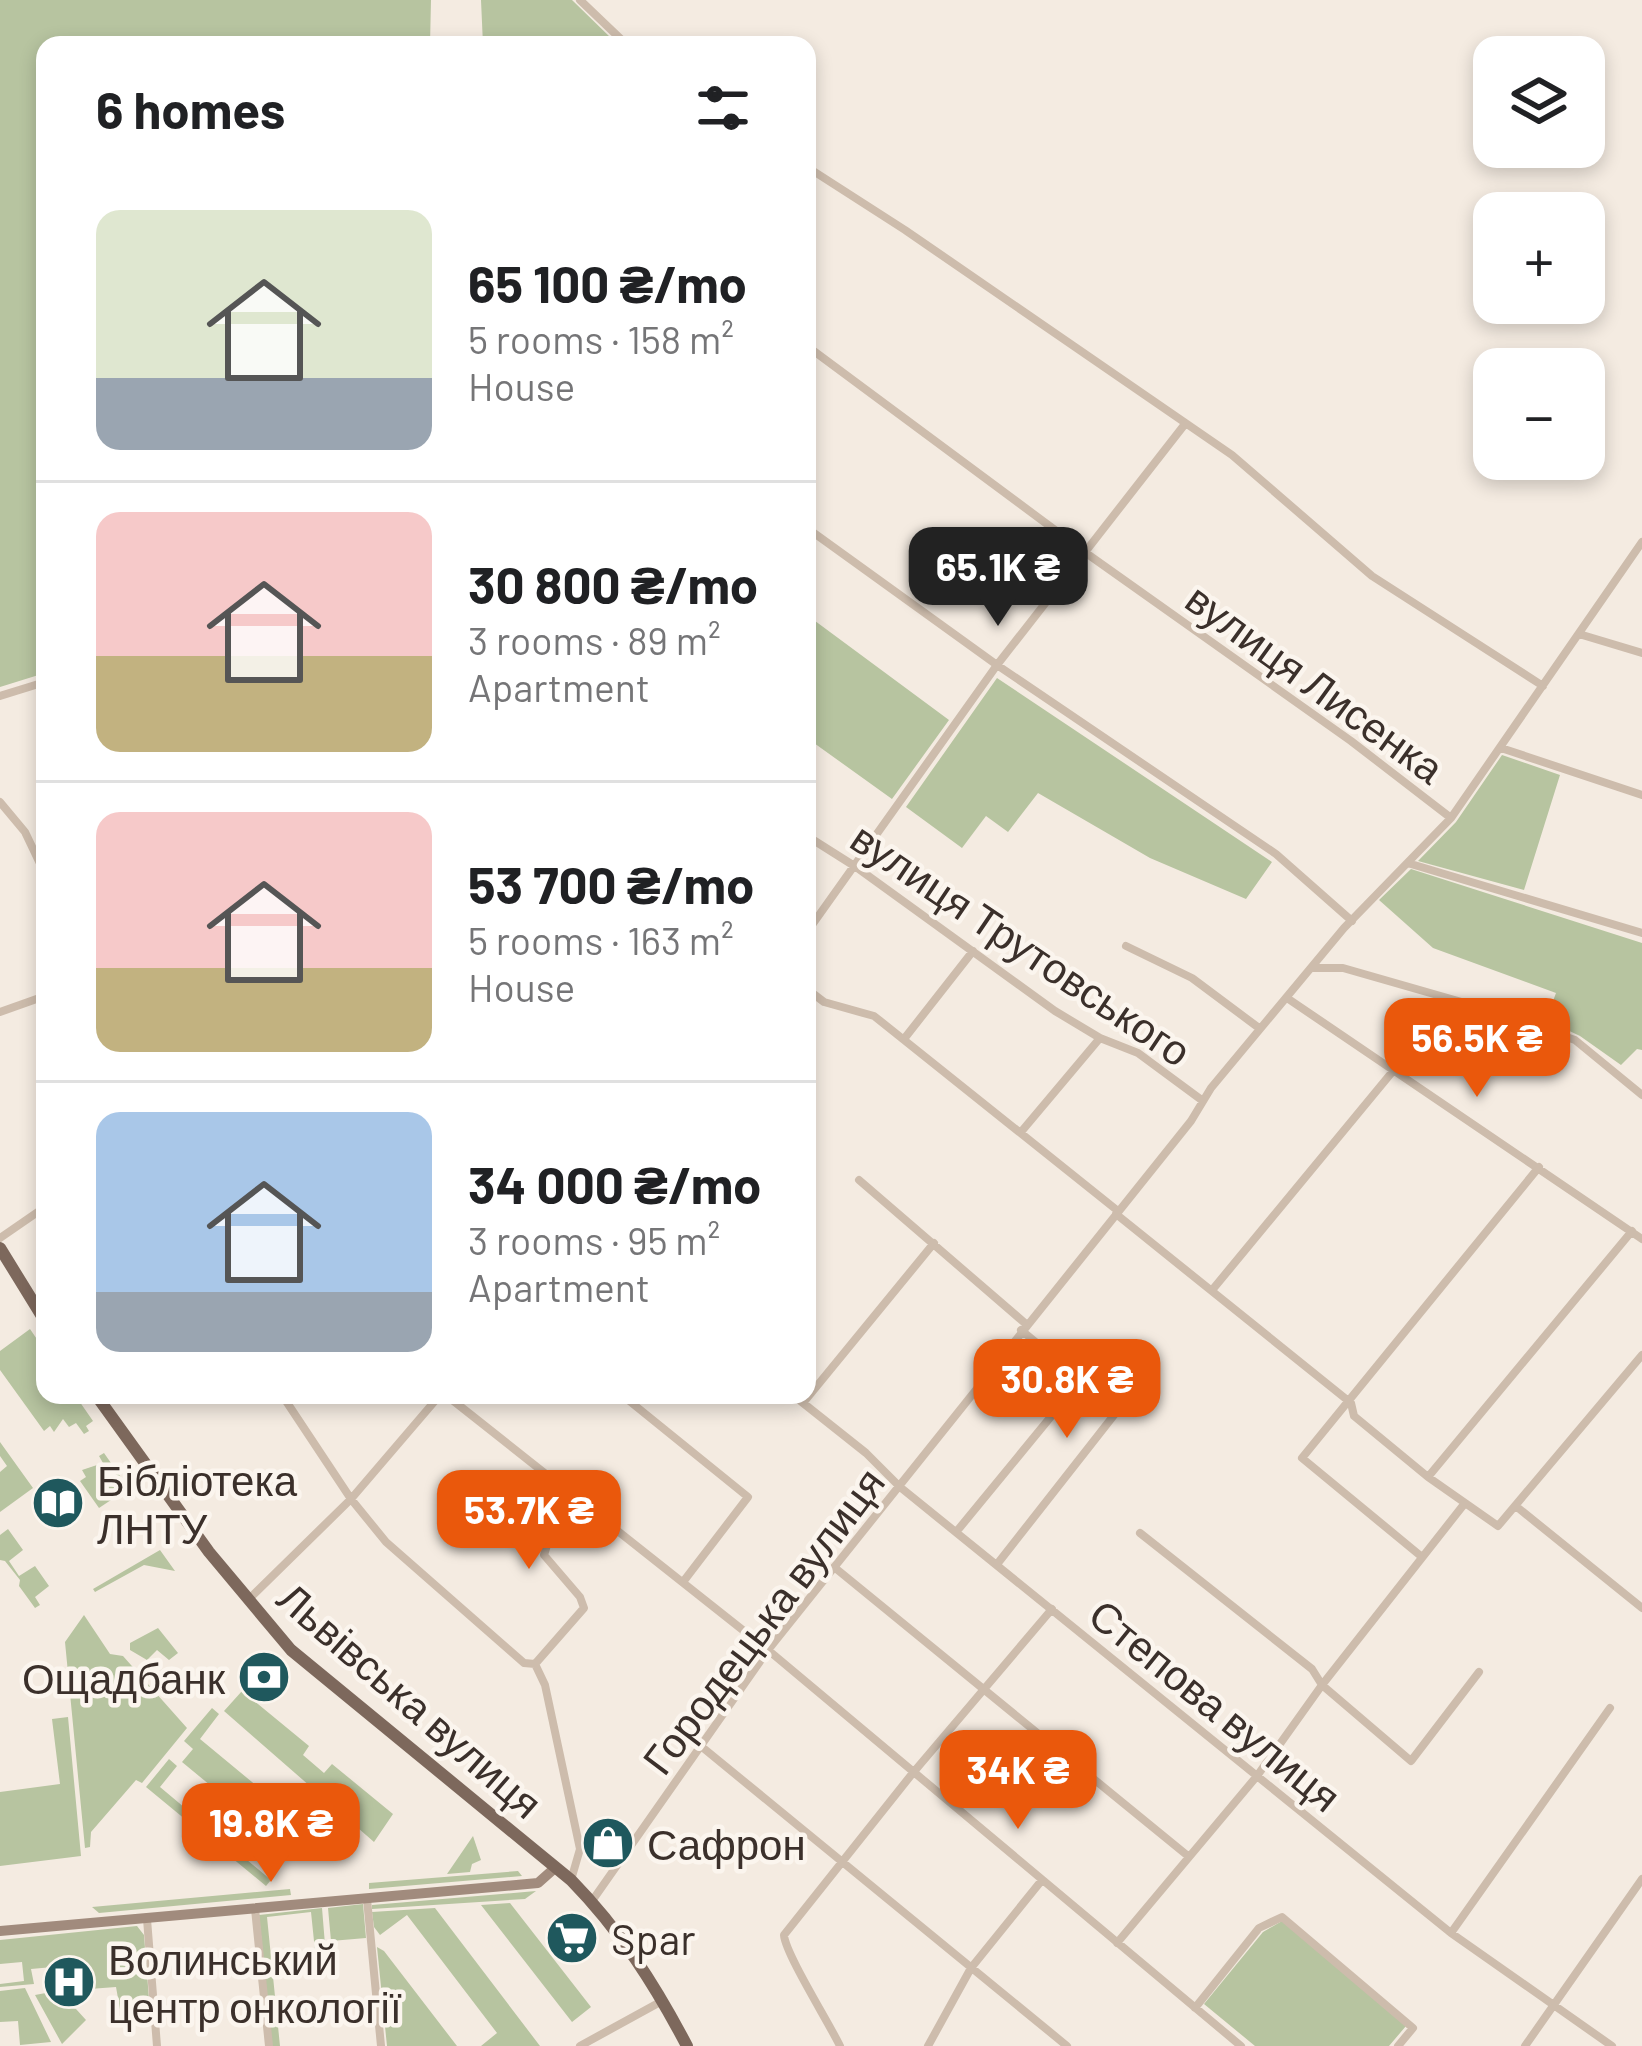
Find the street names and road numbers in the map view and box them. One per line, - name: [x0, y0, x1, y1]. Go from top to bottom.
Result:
- street label: вулиця Лисенка: [1177, 572, 1455, 793]
- street label: вулиця Трутовського: [842, 811, 1201, 1076]
- street label: Городецька вулиця: [631, 1457, 894, 1783]
- street label: Львівська вулиця: [268, 1571, 553, 1828]
- street label: Степова вулиця: [1080, 1588, 1352, 1821]

